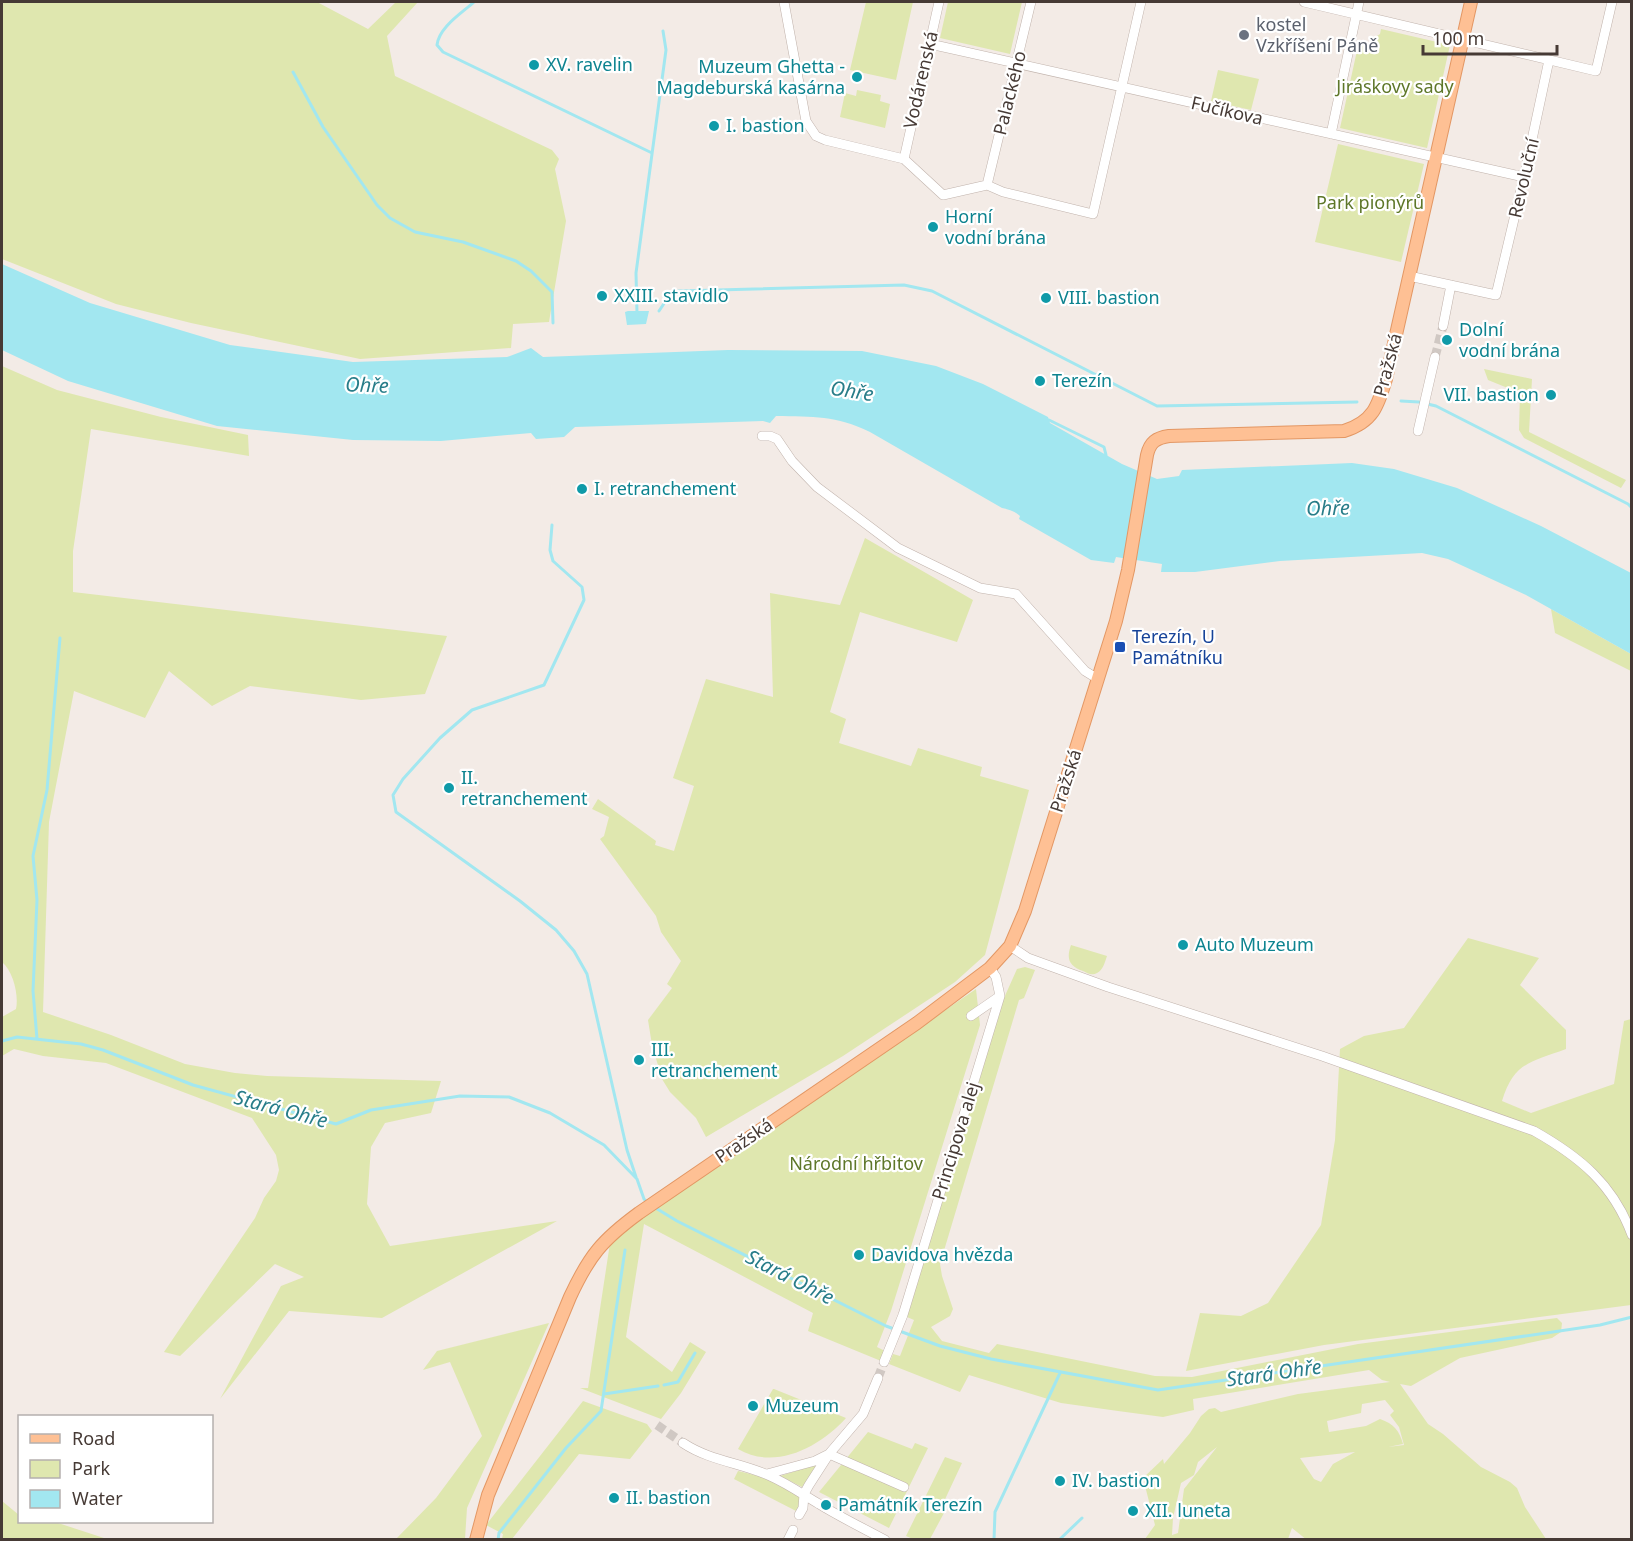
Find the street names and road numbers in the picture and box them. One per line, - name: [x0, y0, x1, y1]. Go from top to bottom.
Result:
- street label: Vodárenská: [897, 29, 943, 131]
- street label: Palackého: [987, 48, 1031, 137]
- street label: Fučíkova: [1189, 90, 1266, 130]
- street label: Revoluční: [1502, 135, 1544, 220]
- street label: Pražská: [1367, 330, 1407, 399]
- street label: Pražská: [1044, 746, 1086, 815]
- street label: Principova alej: [926, 1079, 984, 1203]
- street label: Pražská: [710, 1112, 777, 1168]

